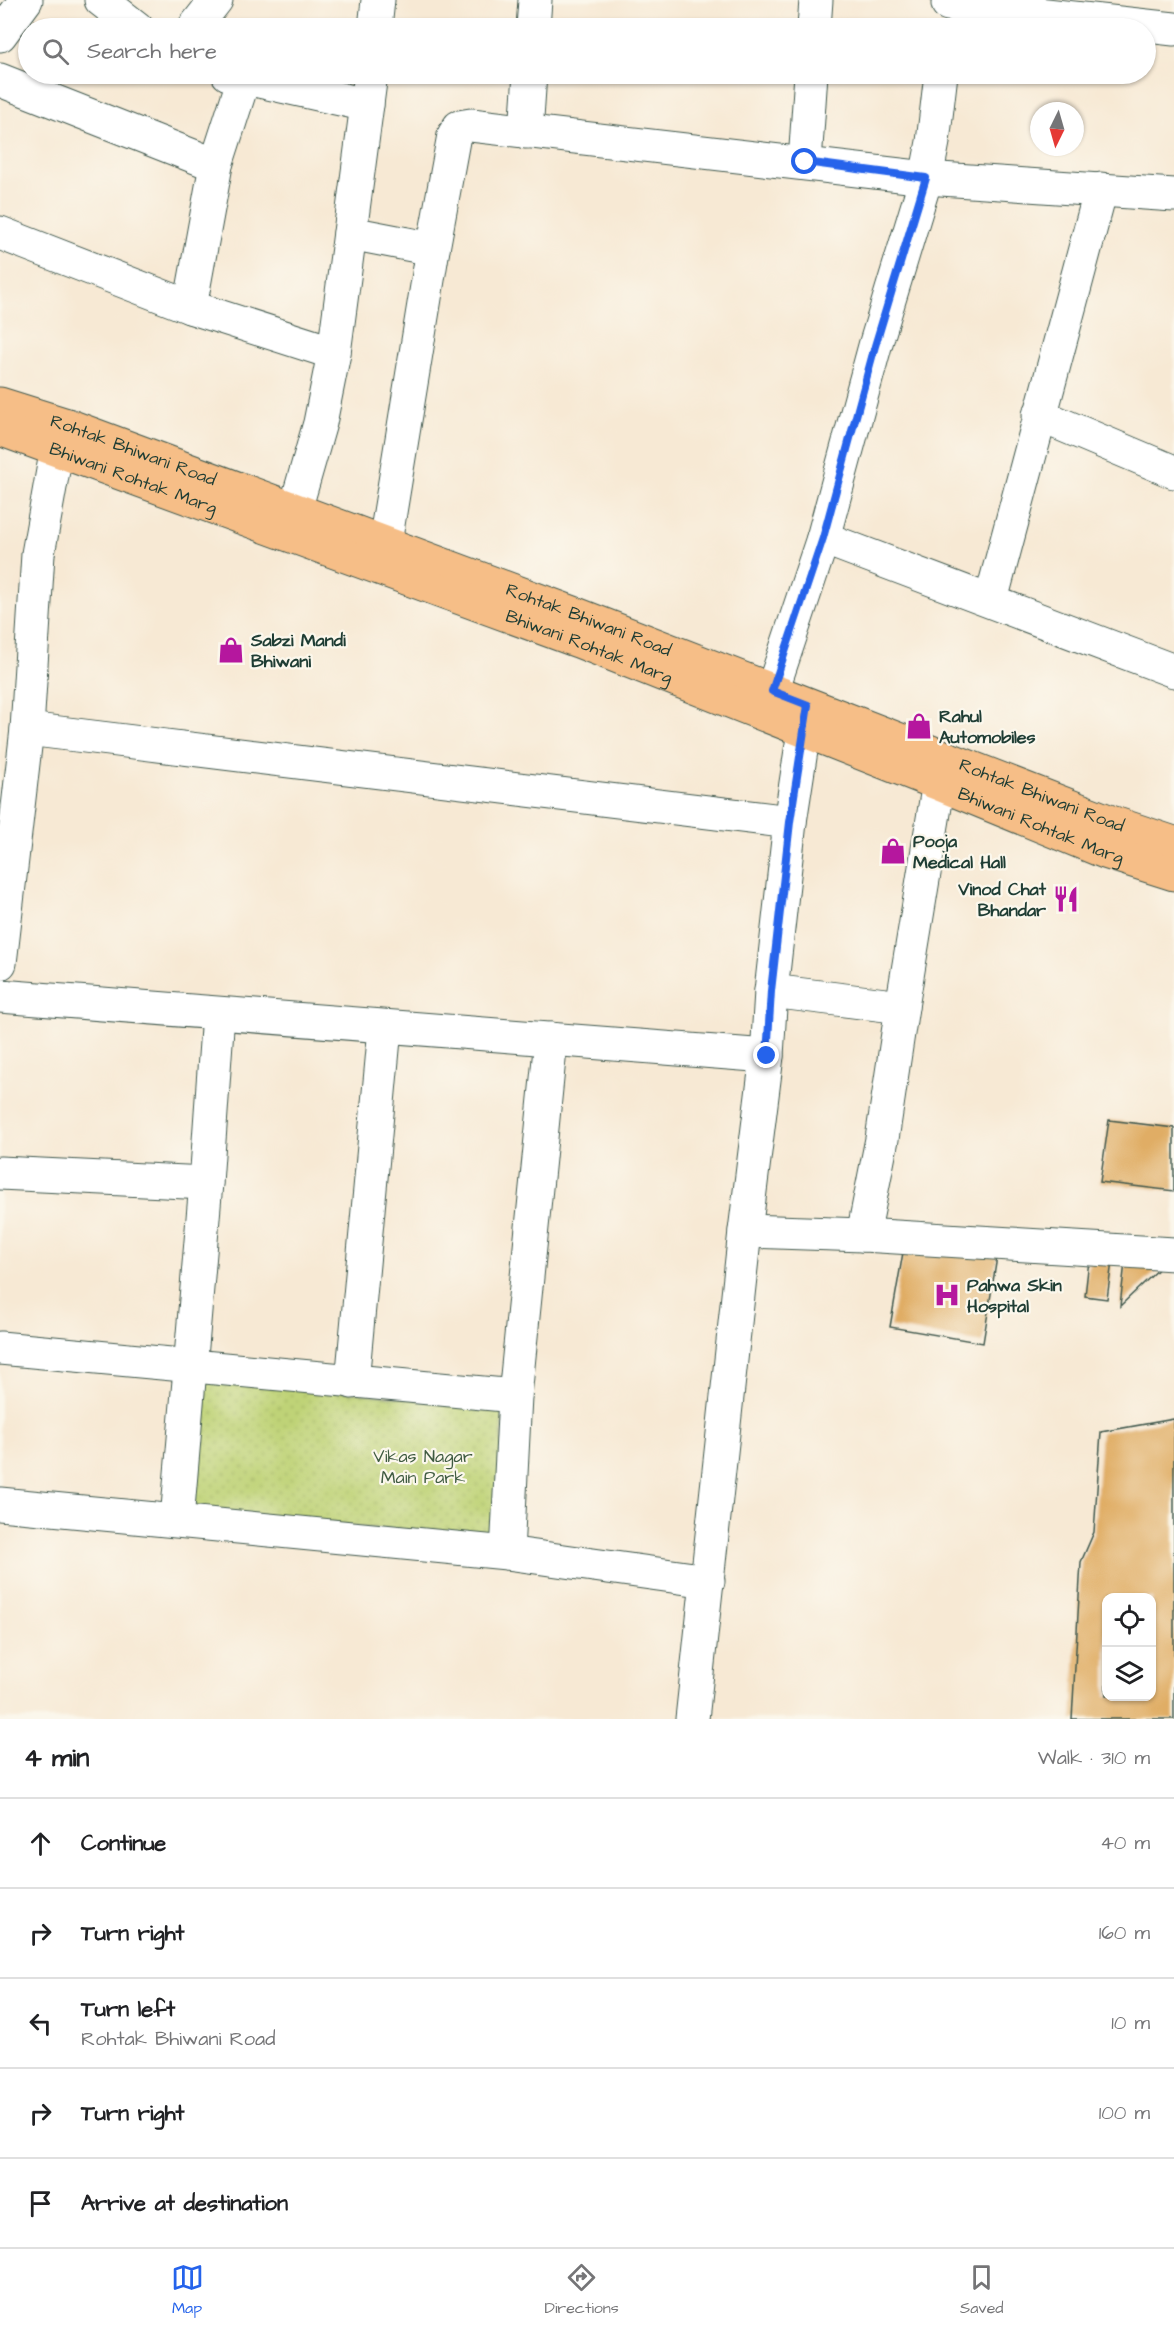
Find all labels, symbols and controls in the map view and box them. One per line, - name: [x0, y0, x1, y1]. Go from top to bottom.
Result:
- search box: [18, 18, 1156, 84]
- icon: search: [39, 35, 72, 68]
- text: Search here: [87, 36, 217, 67]
- north arrow: [1030, 102, 1084, 156]
- route start: [791, 148, 817, 174]
- street label: Rohtak Bhiwani Road: [47, 409, 220, 492]
- street label: Bhiwani Rohtak Marg: [46, 436, 221, 522]
- street label: Rohtak Bhiwani Road: [502, 577, 675, 663]
- street label: Bhiwani Rohtak Marg: [502, 604, 676, 691]
- place label: Sabzi Mandi Bhiwani: [250, 628, 346, 674]
- shop icon: Sabzi Mandi Bhiwani: [216, 635, 246, 665]
- place label: Rahul Automobiles: [939, 704, 1036, 750]
- shop icon: Rahul Automobiles: [904, 711, 934, 741]
- street label: Rohtak Bhiwani Road: [956, 752, 1127, 839]
- street label: Bhiwani Rohtak Marg: [954, 781, 1127, 871]
- place label: Pooja Medical Hall: [913, 829, 1006, 875]
- shop icon: Pooja Medical Hall: [878, 836, 908, 866]
- place label: Vinod Chat Bhandar: [957, 877, 1047, 923]
- restaurant icon: Vinod Chat Bhandar: [1051, 884, 1081, 914]
- route end: [753, 1042, 779, 1068]
- place label: Pahwa Skin Hospital: [967, 1273, 1062, 1319]
- hospital icon: Pahwa Skin Hospital: [932, 1280, 962, 1310]
- park label: Vikas Nagar Main Park: [373, 1444, 473, 1490]
- map controls: [1102, 1593, 1156, 1701]
- button: locate: [1102, 1593, 1156, 1647]
- button: layers: [1102, 1647, 1156, 1701]
- text: 4 min: [24, 1740, 89, 1776]
- text: Walk · 310 m: [1038, 1744, 1150, 1772]
- icon: ahead: [24, 1827, 57, 1860]
- text: Continue: [81, 1828, 166, 1859]
- text: 40 m: [1100, 1829, 1150, 1857]
- icon: right: [24, 1917, 57, 1950]
- text: Turn right: [81, 1918, 184, 1949]
- text: 160 m: [1099, 1919, 1150, 1947]
- text: Turn left: [81, 1994, 175, 2025]
- icon: left: [24, 2007, 57, 2040]
- text: 10 m: [1111, 2009, 1150, 2037]
- text: Rohtak Bhiwani Road: [81, 2025, 275, 2053]
- icon: right: [24, 2097, 57, 2130]
- text: Turn right: [81, 2098, 184, 2129]
- text: 100 m: [1099, 2099, 1150, 2127]
- icon: arrive: [24, 2187, 57, 2220]
- text: Arrive at destination: [81, 2188, 288, 2219]
- tab: Map: [171, 2261, 204, 2319]
- tab: Directions: [545, 2261, 619, 2319]
- tab: Saved: [960, 2261, 1003, 2319]

